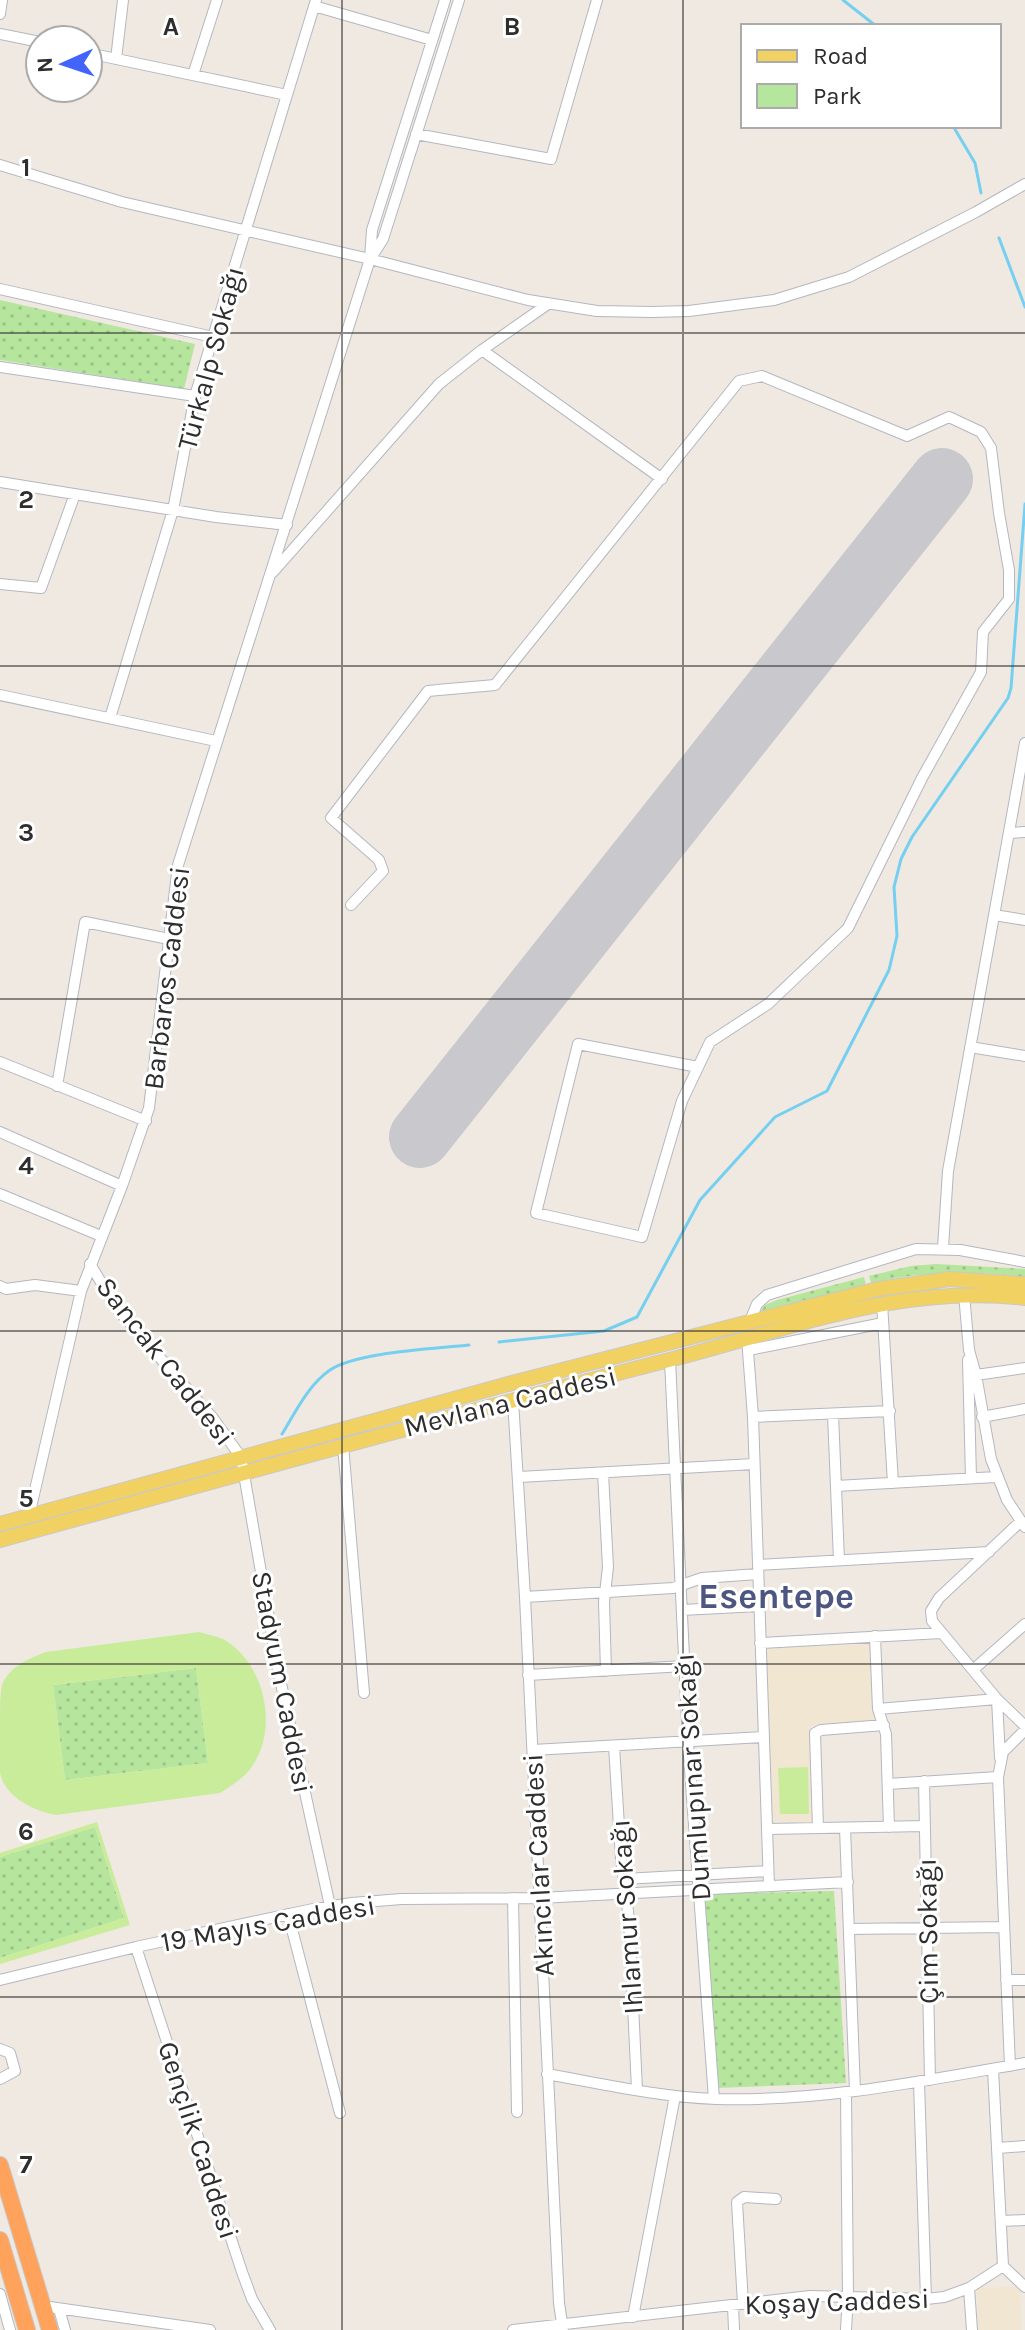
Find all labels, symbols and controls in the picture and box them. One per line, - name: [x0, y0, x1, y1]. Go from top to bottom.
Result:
- text: A: [163, 11, 179, 42]
- text: B: [504, 11, 520, 42]
- north arrow: [24, 24, 104, 104]
- legend: [741, 24, 1001, 128]
- text: Road: [813, 42, 868, 70]
- text: N: [32, 56, 58, 74]
- text: Park: [813, 82, 862, 110]
- text: 1: [21, 152, 31, 183]
- street label: Türkalp Sokağı: [170, 263, 251, 454]
- text: 2: [18, 484, 34, 515]
- text: 3: [18, 817, 34, 848]
- street label: Barbaros Caddesi: [136, 864, 197, 1092]
- text: 4: [18, 1150, 34, 1181]
- street label: Sancak Caddesi: [90, 1270, 242, 1452]
- street label: Mevlana Caddesi: [401, 1359, 620, 1444]
- text: 5: [18, 1483, 34, 1514]
- street label: Stadyum Caddesi: [245, 1568, 320, 1796]
- district label: Esentepe: [698, 1575, 854, 1617]
- street label: Dumlupınar Sokağı: [667, 1652, 718, 1902]
- street label: Akıncılar Caddesi: [516, 1753, 561, 1977]
- text: 6: [18, 1816, 34, 1847]
- street label: Ihlamur Sokağı: [603, 1818, 650, 2016]
- street label: Çim Sokağı: [910, 1858, 945, 2004]
- street label: 19 Mayıs Caddesi: [158, 1888, 378, 1959]
- street label: Gençlik Caddesi: [151, 2037, 246, 2243]
- text: 7: [20, 2149, 33, 2180]
- street label: Koşay Caddesi: [744, 2282, 930, 2321]

